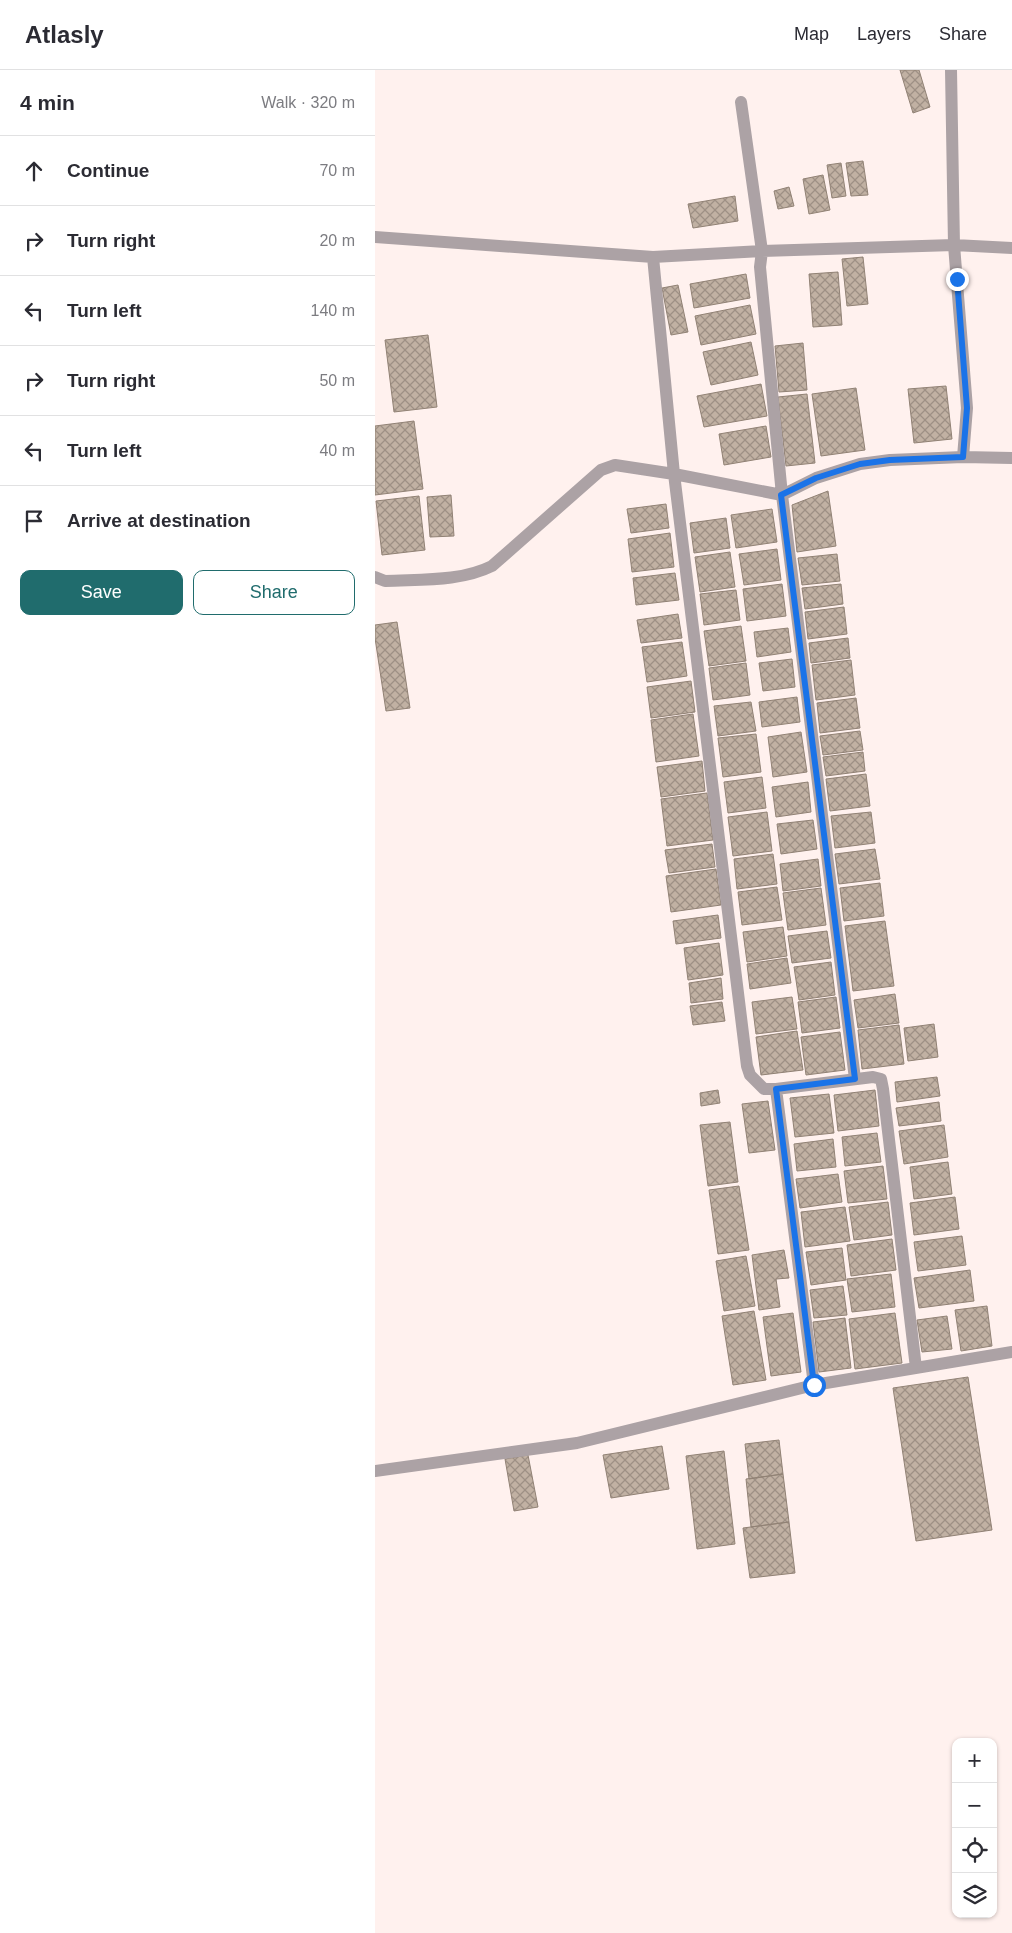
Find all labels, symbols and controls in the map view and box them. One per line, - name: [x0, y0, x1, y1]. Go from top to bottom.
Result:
- text: Atlasly: [25, 21, 104, 48]
- text: Map: [794, 24, 829, 44]
- text: Layers: [857, 24, 911, 44]
- text: Share: [939, 24, 987, 44]
- text: 4 min: [20, 91, 75, 114]
- text: Walk · 320 m: [261, 94, 355, 111]
- icon: ahead: [20, 157, 48, 185]
- text: Continue: [67, 160, 149, 181]
- text: 70 m: [319, 162, 355, 179]
- icon: right: [20, 227, 48, 255]
- text: Turn right: [67, 230, 155, 251]
- text: 20 m: [319, 232, 355, 249]
- route end: [946, 268, 969, 291]
- icon: left: [20, 297, 48, 325]
- text: Turn left: [67, 300, 142, 321]
- text: 140 m: [311, 302, 355, 319]
- icon: right: [20, 367, 48, 395]
- text: Turn right: [67, 370, 155, 391]
- text: 50 m: [319, 372, 355, 389]
- icon: left: [20, 437, 48, 465]
- text: Turn left: [67, 440, 142, 461]
- text: 40 m: [319, 442, 355, 459]
- icon: arrive: [20, 507, 48, 535]
- text: Arrive at destination: [67, 510, 251, 531]
- button: Save: [20, 570, 183, 615]
- button: Share: [193, 570, 355, 615]
- route start: [803, 1374, 826, 1397]
- map controls: [952, 1738, 997, 1918]
- button: +: [952, 1738, 997, 1783]
- button: −: [952, 1783, 997, 1828]
- button: locate: [952, 1828, 997, 1873]
- button: layers: [952, 1873, 997, 1918]

